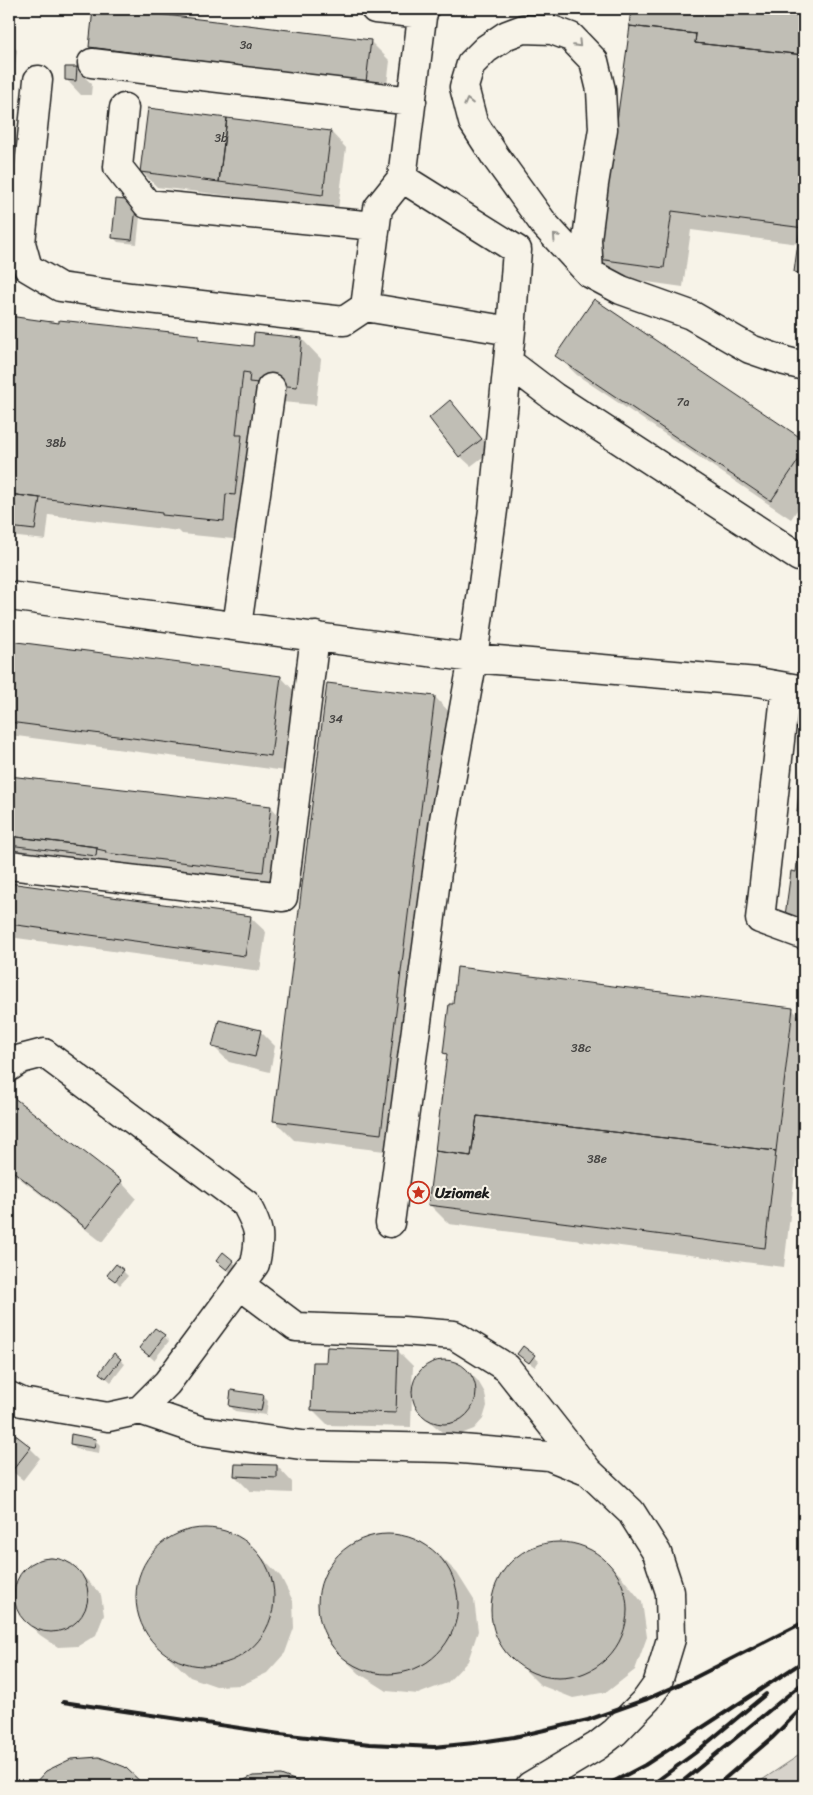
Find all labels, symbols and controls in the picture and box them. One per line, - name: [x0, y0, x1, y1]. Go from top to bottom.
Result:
- house number: 3a: [240, 34, 252, 56]
- one-way arrow: [572, 38, 581, 47]
- one-way arrow: [463, 98, 474, 107]
- house number: 3b: [214, 127, 228, 149]
- one-way arrow: [553, 233, 562, 242]
- house number: 7a: [677, 391, 689, 413]
- house number: 38b: [46, 432, 67, 454]
- house number: 34: [329, 708, 344, 730]
- house number: 38c: [571, 1037, 591, 1059]
- house number: 38e: [587, 1148, 607, 1170]
- place label: Uziomek: [435, 1180, 490, 1206]
- place icon: Uziomek: [407, 1181, 431, 1205]

